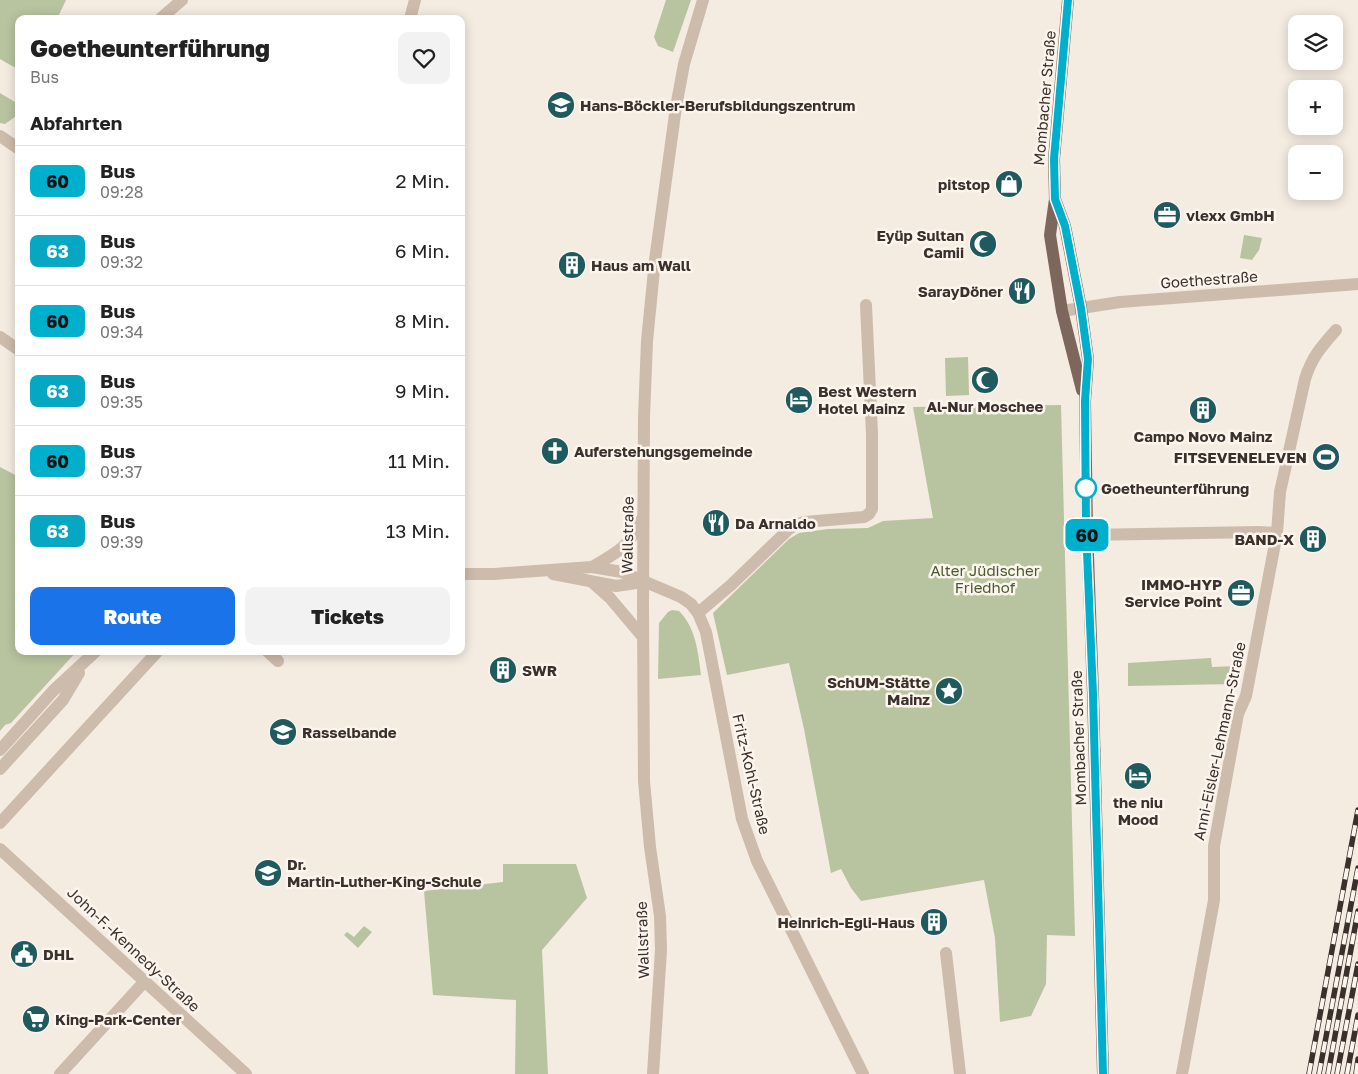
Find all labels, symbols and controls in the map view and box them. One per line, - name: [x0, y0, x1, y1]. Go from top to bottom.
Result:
- map controls: [1288, 15, 1343, 200]
- button: layers: [1288, 15, 1343, 70]
- street label: Mombacher Straße: [1029, 29, 1059, 166]
- button: heart: [398, 32, 450, 84]
- text: Goetheunterführung: [30, 33, 270, 62]
- text: Bus: [30, 67, 59, 87]
- button: +: [1288, 80, 1343, 135]
- school or university icon: Hans-Böckler-Berufsbildungszentrum: [546, 90, 576, 120]
- place label: Hans-Böckler-Berufsbildungszentrum: [580, 96, 855, 114]
- text: Abfahrten: [30, 111, 122, 134]
- button: −: [1288, 145, 1343, 200]
- text: Bus: [100, 159, 135, 182]
- text: 2 Min.: [395, 169, 450, 192]
- shop icon: pitstop: [994, 169, 1024, 199]
- text: 60: [46, 170, 69, 192]
- place label: pitstop: [938, 175, 990, 193]
- text: 09:28: [100, 182, 143, 202]
- office icon: vlexx GmbH: [1152, 200, 1182, 230]
- place label: vlexx GmbH: [1186, 206, 1275, 224]
- place label: Eyüp Sultan Camii: [876, 226, 964, 261]
- text: Bus: [100, 229, 135, 252]
- mosque icon: Eyüp Sultan Camii: [968, 229, 998, 259]
- text: 6 Min.: [395, 239, 450, 262]
- text: 63: [46, 240, 69, 262]
- building icon: Haus am Wall: [557, 250, 587, 280]
- text: 09:32: [100, 252, 143, 272]
- place label: Haus am Wall: [591, 256, 691, 274]
- street label: Goethestraße: [1160, 267, 1259, 291]
- restaurant icon: SarayDöner: [1007, 276, 1037, 306]
- place label: SarayDöner: [918, 282, 1003, 300]
- text: Bus: [100, 299, 135, 322]
- text: 8 Min.: [395, 309, 450, 332]
- text: 60: [46, 310, 69, 332]
- text: 09:34: [100, 322, 144, 342]
- mosque icon: Al-Nur Moschee: [970, 365, 1000, 395]
- text: Bus: [100, 369, 135, 392]
- text: 9 Min.: [395, 379, 450, 402]
- text: 63: [46, 380, 69, 402]
- place label: Best Western Hotel Mainz: [818, 382, 917, 417]
- hotel icon: Best Western Hotel Mainz: [784, 385, 814, 415]
- text: 09:35: [100, 392, 143, 412]
- building icon: Campo Novo Mainz: [1188, 395, 1218, 425]
- place label: Al-Nur Moschee: [927, 397, 1044, 415]
- place label: Campo Novo Mainz: [1134, 427, 1273, 445]
- church icon: Auferstehungsgemeinde: [540, 436, 570, 466]
- text: Bus: [100, 439, 135, 462]
- place label: Auferstehungsgemeinde: [574, 442, 753, 460]
- sports icon: FITSEVENELEVEN: [1311, 442, 1341, 472]
- place label: FITSEVENELEVEN: [1174, 448, 1307, 466]
- text: 11 Min.: [388, 449, 450, 472]
- text: 60: [46, 450, 69, 472]
- text: 09:37: [100, 462, 142, 482]
- marker: Goetheunterführung: [1075, 477, 1097, 499]
- place label: Goetheunterführung: [1101, 479, 1249, 497]
- street label: Wallstraße: [617, 496, 637, 574]
- restaurant icon: Da Arnaldo: [701, 508, 731, 538]
- text: Bus: [100, 509, 135, 532]
- place label: Da Arnaldo: [735, 514, 816, 532]
- text: 13 Min.: [386, 519, 450, 542]
- line badge: 60: [1064, 519, 1110, 551]
- text: 63: [46, 520, 69, 542]
- text: 60: [1075, 524, 1099, 546]
- building icon: BAND-X: [1298, 524, 1328, 554]
- place label: BAND-X: [1234, 530, 1294, 548]
- text: 09:39: [100, 532, 143, 552]
- park label: Alter Jüdischer Friedhof: [930, 561, 1040, 596]
- place label: IMMO-HYP Service Point: [1124, 575, 1222, 610]
- office icon: IMMO-HYP Service Point: [1226, 578, 1256, 608]
- button: Route: [30, 587, 235, 645]
- button: Tickets: [245, 587, 450, 645]
- street label: Anni-Eisler-Lehmann-Straße: [1189, 640, 1249, 842]
- building icon: SWR: [488, 655, 518, 685]
- place label: SWR: [522, 661, 557, 679]
- street label: Mombacher Straße: [1067, 670, 1089, 806]
- place label: SchUM-Stätte Mainz: [827, 673, 930, 708]
- place icon: SchUM-Stätte Mainz: [934, 676, 964, 706]
- street label: Fritz-Kohl-Straße: [729, 712, 775, 836]
- school or university icon: Rasselbande: [268, 717, 298, 747]
- place label: Rasselbande: [302, 723, 397, 741]
- hotel icon: the niu Mood: [1123, 761, 1153, 791]
- place label: the niu Mood: [1113, 793, 1163, 828]
- place label: Dr. Martin-Luther-King-Schule: [287, 855, 482, 890]
- school or university icon: Dr. Martin-Luther-King-Schule: [253, 858, 283, 888]
- street label: John-F.-Kennedy-Straße: [64, 883, 204, 1015]
- street label: Wallstraße: [632, 901, 652, 979]
- building icon: Heinrich-Egli-Haus: [919, 907, 949, 937]
- place label: Heinrich-Egli-Haus: [777, 913, 915, 931]
- public building icon: DHL: [9, 939, 39, 969]
- place label: DHL: [43, 945, 74, 963]
- supermarket icon: King-Park-Center: [21, 1004, 51, 1034]
- place label: King-Park-Center: [55, 1010, 182, 1028]

